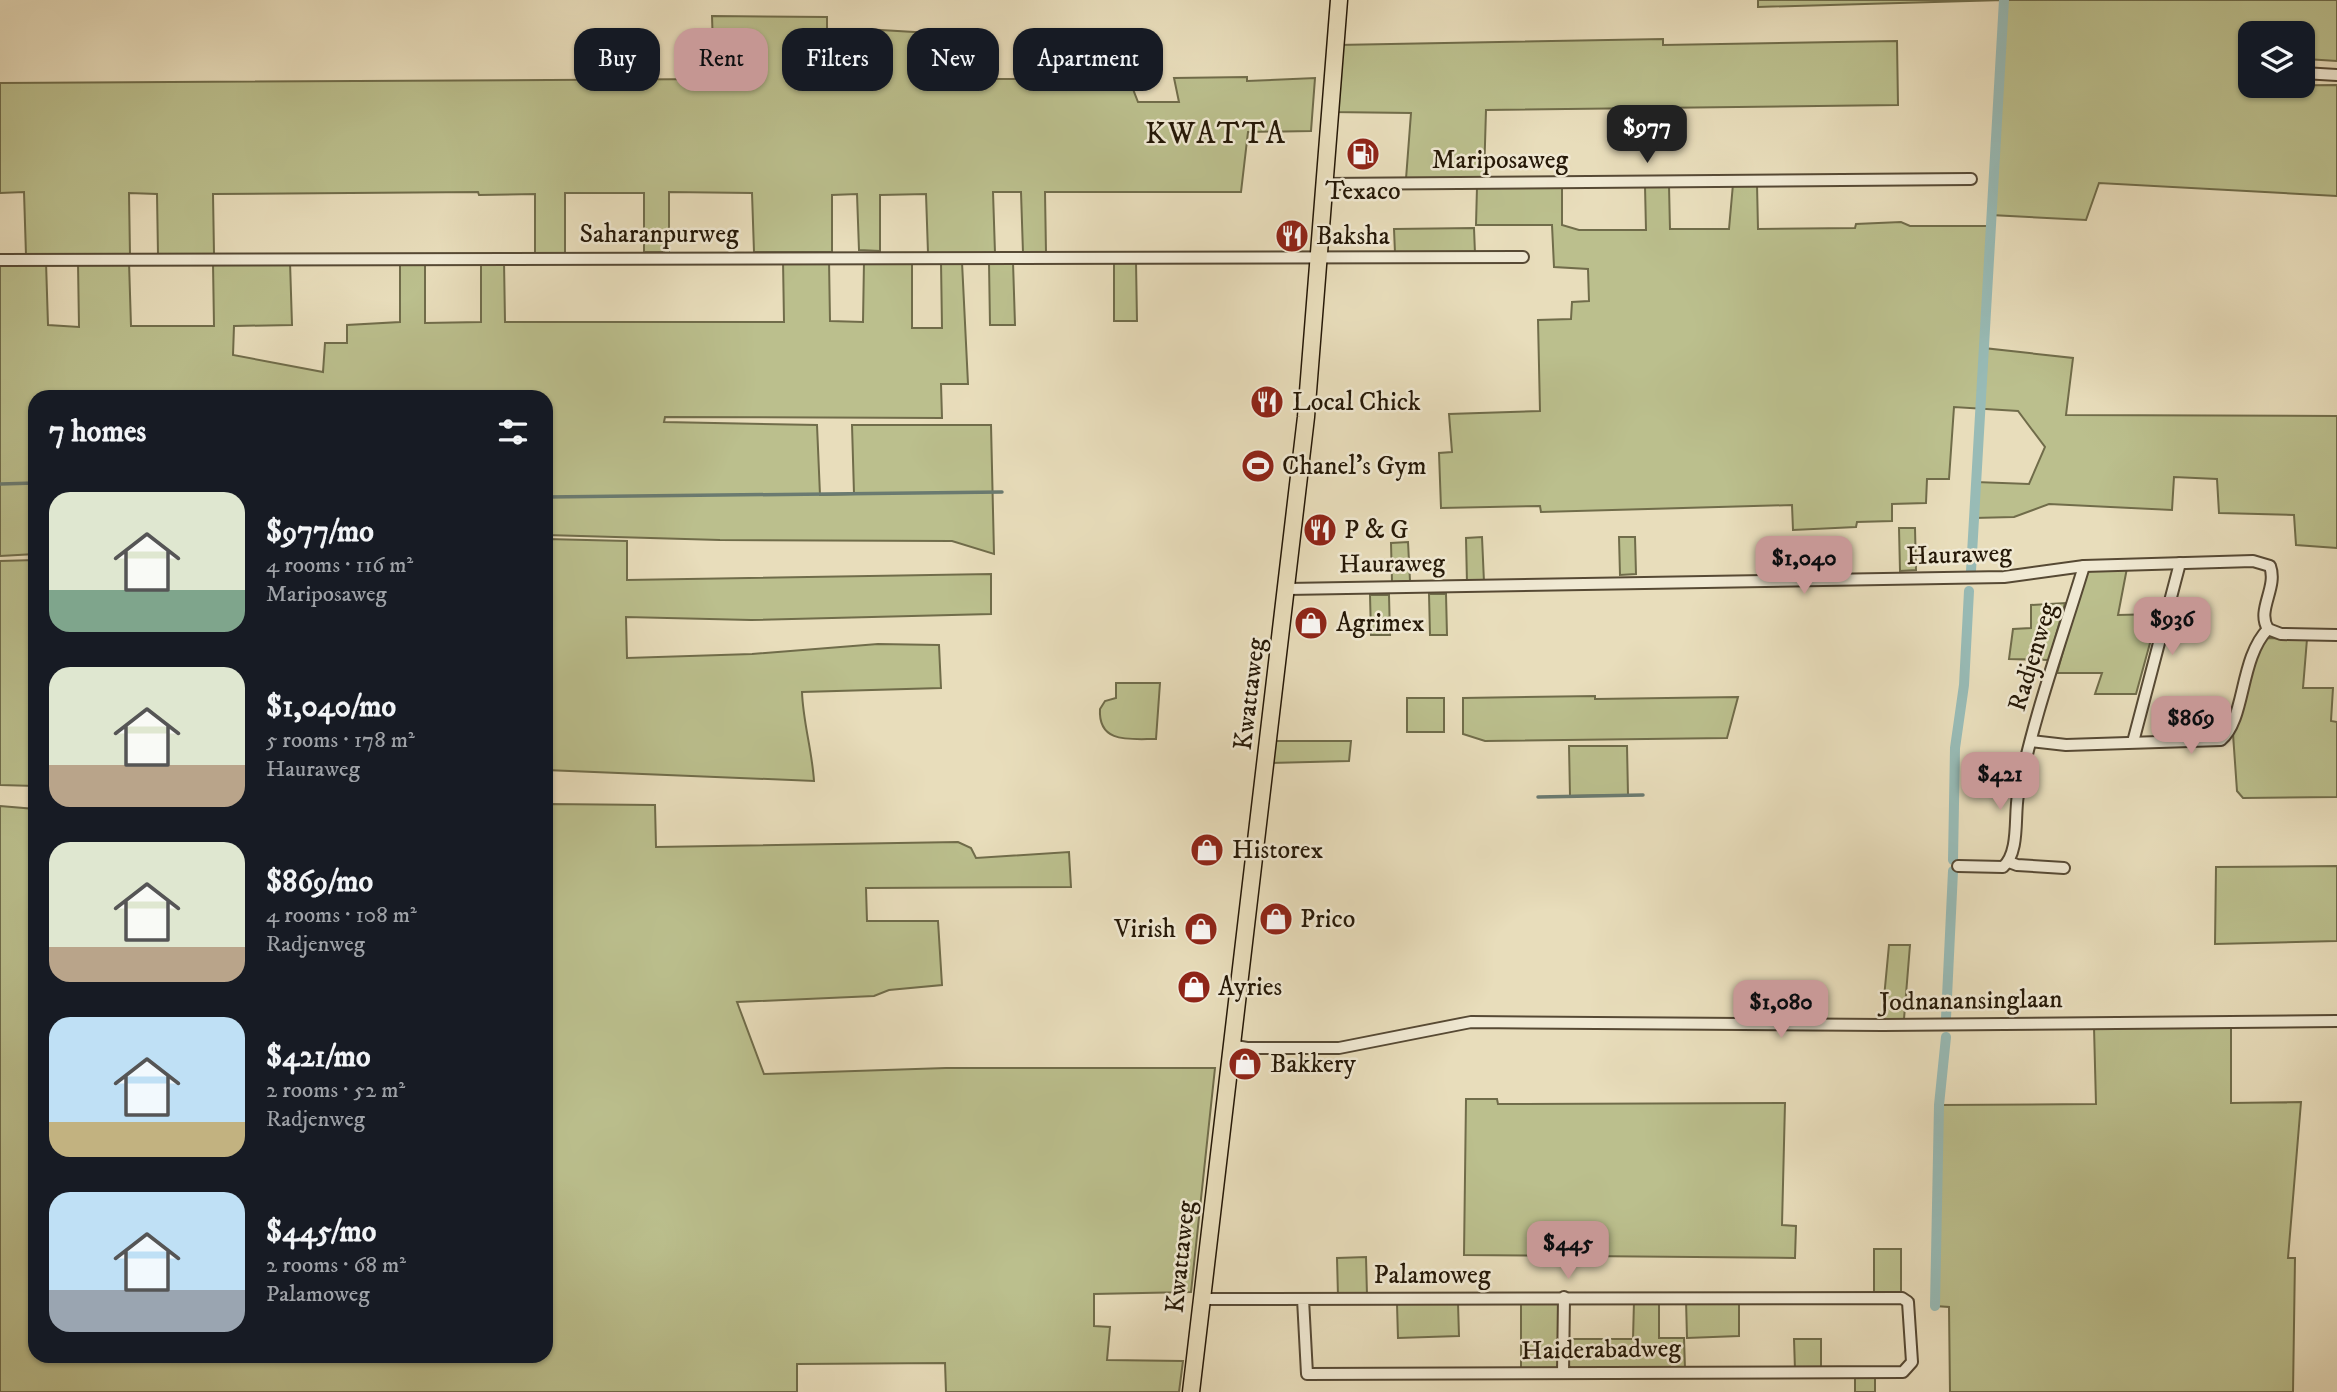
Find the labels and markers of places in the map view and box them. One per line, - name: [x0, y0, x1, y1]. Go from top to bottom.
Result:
- pin: $977: [1606, 106, 1688, 165]
- fuel station icon: Texaco: [1344, 135, 1382, 173]
- place label: Texaco: [1325, 175, 1401, 208]
- restaurant icon: Baksha: [1273, 217, 1311, 255]
- place label: Baksha: [1316, 220, 1390, 253]
- restaurant icon: Local Chick: [1248, 383, 1286, 421]
- place label: Local Chick: [1292, 386, 1421, 419]
- sports icon: Chanel's Gym: [1239, 447, 1277, 485]
- place label: Chanel's Gym: [1282, 450, 1427, 483]
- restaurant icon: P & G: [1301, 511, 1339, 549]
- place label: P & G: [1344, 514, 1408, 547]
- pin: $1,040: [1747, 536, 1861, 596]
- pin: $936: [2131, 598, 2213, 657]
- shop icon: Agrimex: [1292, 604, 1330, 642]
- place label: Agrimex: [1336, 607, 1425, 640]
- pin: $869: [2150, 696, 2232, 756]
- pin: $421: [1959, 752, 2041, 812]
- shop icon: Historex: [1188, 831, 1226, 869]
- place label: Historex: [1232, 834, 1324, 867]
- shop icon: Prico: [1257, 900, 1295, 938]
- place label: Prico: [1300, 903, 1355, 936]
- shop icon: Virish: [1182, 910, 1220, 948]
- place label: Virish: [1113, 913, 1176, 946]
- shop icon: Ayries: [1175, 968, 1213, 1006]
- place label: Ayries: [1218, 971, 1282, 1004]
- pin: $1,080: [1724, 981, 1838, 1040]
- shop icon: Bakkery: [1226, 1045, 1264, 1083]
- place label: Bakkery: [1270, 1048, 1356, 1081]
- pin: $445: [1527, 1222, 1609, 1281]

